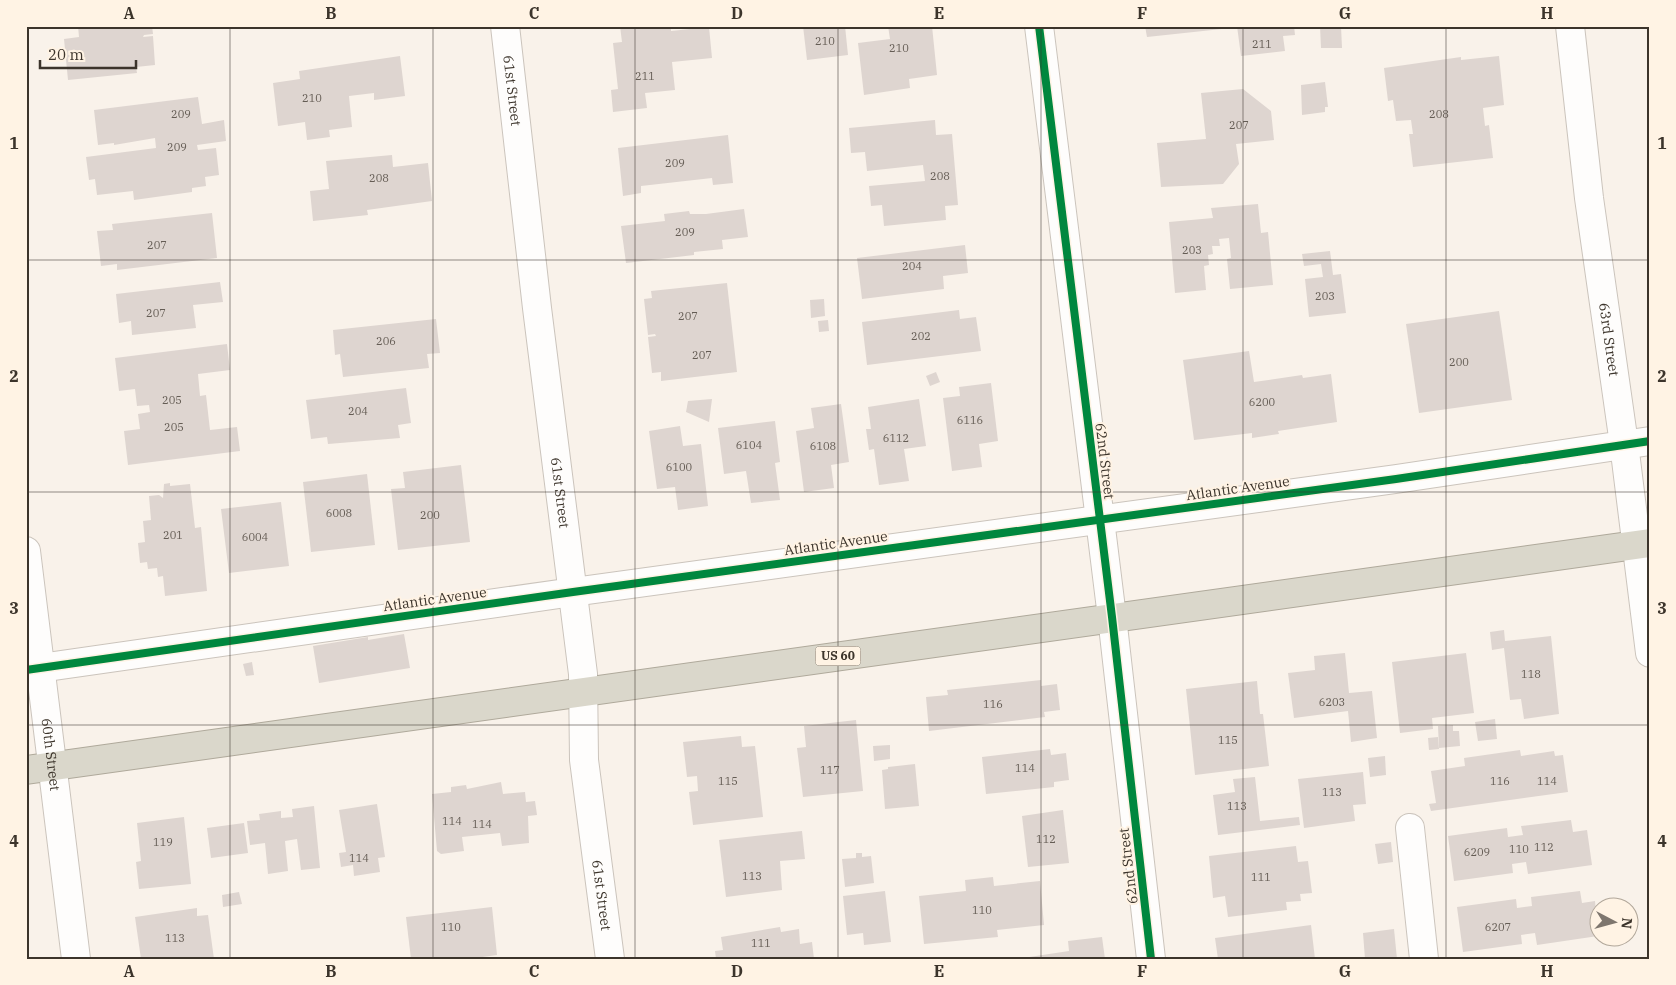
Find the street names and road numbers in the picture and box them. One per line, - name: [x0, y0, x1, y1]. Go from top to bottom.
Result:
- street label: 61st Street: [499, 54, 525, 127]
- street label: 63rd Street: [1595, 302, 1623, 378]
- street label: 62nd Street: [1091, 422, 1119, 500]
- street label: 61st Street: [547, 456, 574, 529]
- street label: Atlantic Avenue: [1185, 472, 1291, 504]
- street label: Atlantic Avenue: [783, 527, 889, 559]
- street label: Atlantic Avenue: [382, 583, 488, 615]
- road number: US 60: [816, 646, 860, 666]
- street label: 60th Street: [38, 717, 64, 792]
- street label: 62nd Street: [1114, 827, 1142, 905]
- street label: 61st Street: [588, 859, 615, 932]

